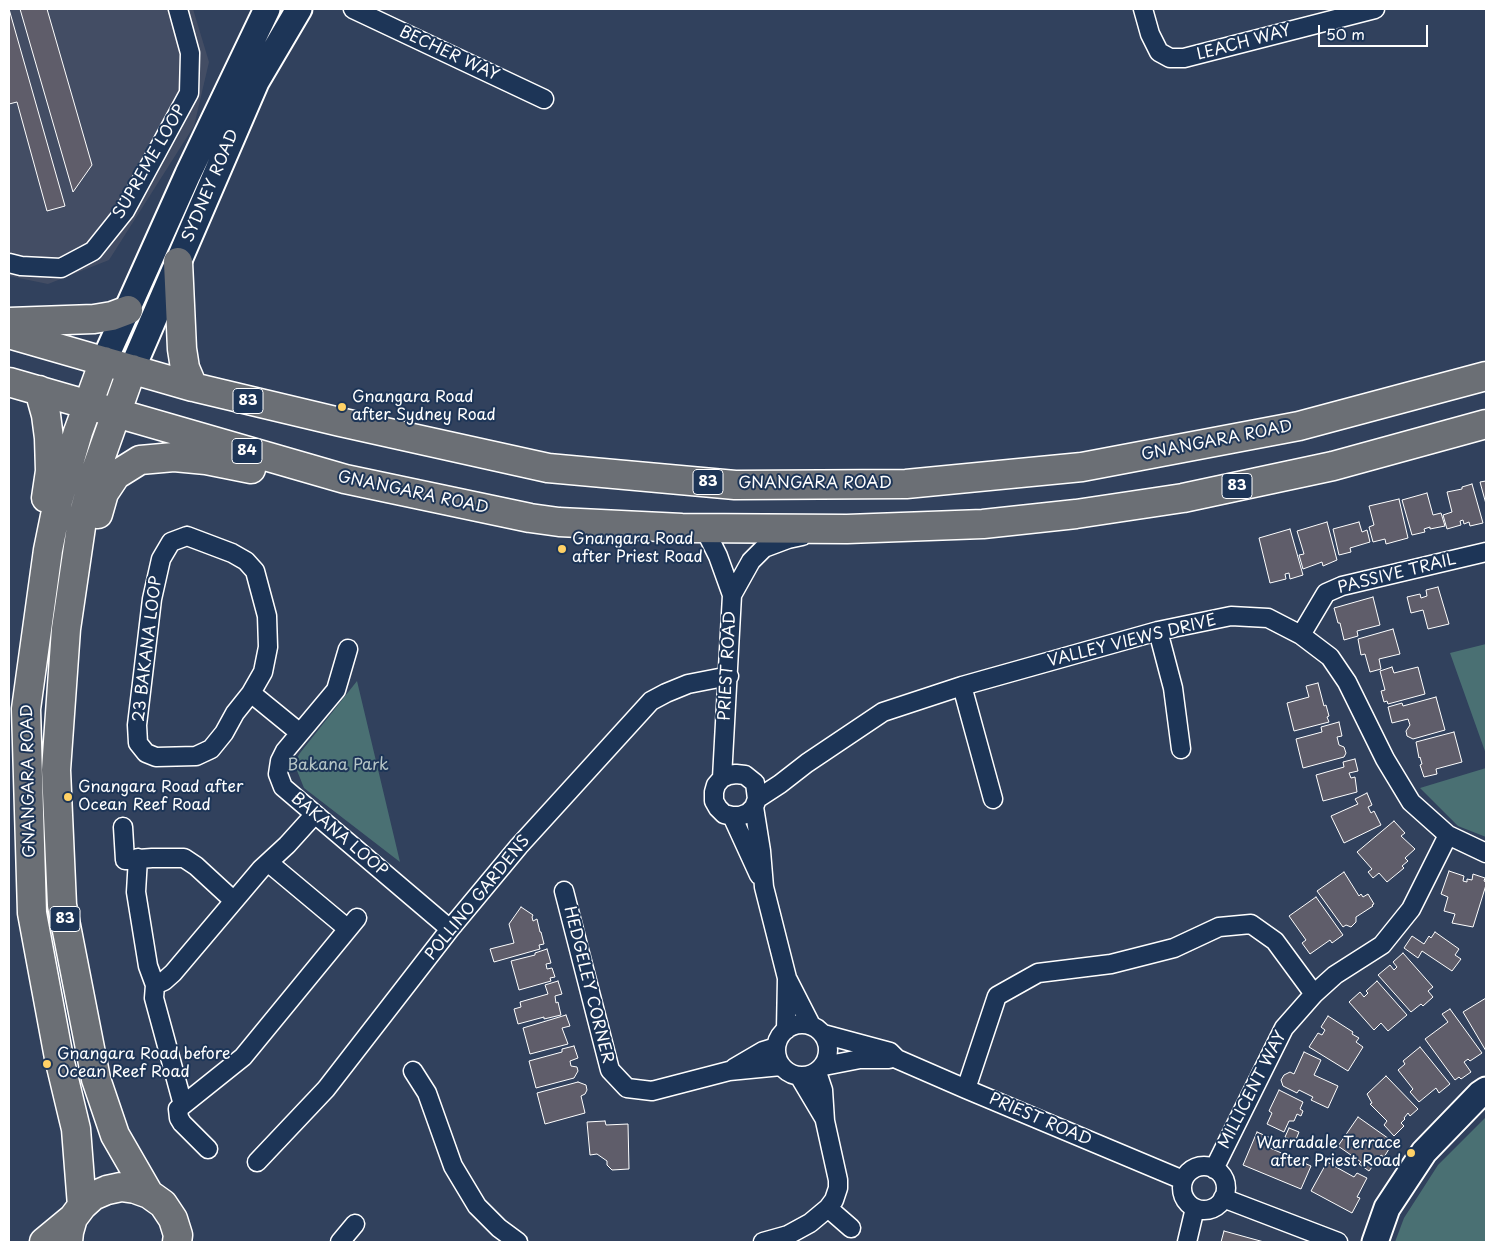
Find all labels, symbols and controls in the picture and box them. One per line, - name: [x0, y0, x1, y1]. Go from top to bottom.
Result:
- scale bar: [1320, 15, 1430, 47]
- street label: LEACH WAY: [1195, 21, 1293, 65]
- street label: BECHER WAY: [396, 22, 502, 86]
- text: 50 m: [1326, 22, 1365, 45]
- street label: SUPREME LOOP: [110, 101, 190, 223]
- street label: SYDNEY ROAD: [179, 127, 243, 245]
- road number: 83: [233, 388, 263, 414]
- place label: Gnangara Road after Sydney Road: [352, 388, 496, 426]
- marker: Gnangara Road after Sydney Road: [336, 401, 348, 413]
- street label: GNANGARA ROAD: [1140, 417, 1294, 465]
- road number: 84: [232, 438, 262, 464]
- street label: GNANGARA ROAD: [336, 468, 490, 518]
- road number: 83: [693, 470, 723, 494]
- street label: GNANGARA ROAD: [738, 474, 892, 494]
- road number: 83: [1222, 474, 1252, 498]
- place label: Gnangara Road after Priest Road: [572, 530, 703, 568]
- marker: Gnangara Road after Priest Road: [556, 543, 568, 555]
- street label: PASSIVE TRAIL: [1336, 550, 1458, 598]
- street label: 23 BAKANA LOOP: [130, 575, 166, 723]
- street label: PRIEST ROAD: [716, 611, 740, 721]
- street label: VALLEY VIEWS DRIVE: [1046, 611, 1218, 671]
- street label: GNANGARA ROAD: [18, 704, 40, 858]
- park label: Bakana Park: [287, 756, 389, 776]
- place label: Gnangara Road after Ocean Reef Road: [78, 778, 243, 816]
- street label: BAKANA LOOP: [287, 789, 391, 881]
- marker: Gnangara Road after Ocean Reef Road: [62, 791, 74, 803]
- street label: POLLINO GARDENS: [422, 832, 534, 964]
- street label: HEDGELEY CORNER: [559, 904, 617, 1066]
- road number: 83: [50, 906, 80, 932]
- street label: MILLICENT WAY: [1215, 1028, 1291, 1152]
- place label: Gnangara Road before Ocean Reef Road: [57, 1045, 230, 1083]
- marker: Gnangara Road before Ocean Reef Road: [41, 1058, 53, 1070]
- street label: PRIEST ROAD: [986, 1090, 1094, 1150]
- place label: Warradale Terrace after Priest Road: [1257, 1134, 1401, 1172]
- marker: Warradale Terrace after Priest Road: [1405, 1147, 1417, 1159]

